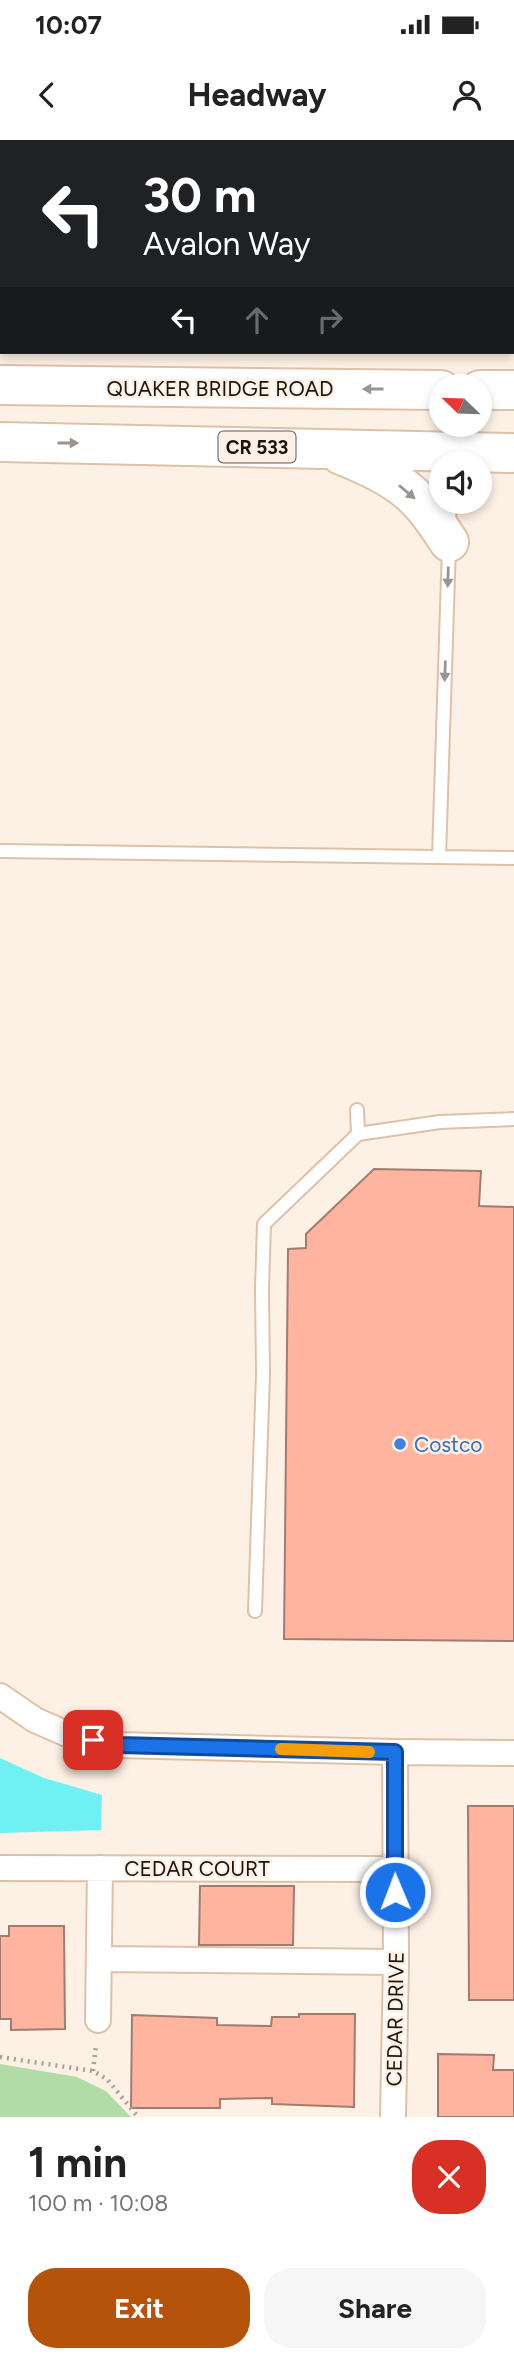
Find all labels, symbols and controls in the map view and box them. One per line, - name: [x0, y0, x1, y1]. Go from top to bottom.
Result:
- text: 10:07: [35, 9, 102, 41]
- icon: back: [28, 76, 66, 114]
- text: Headway: [187, 76, 327, 114]
- icon: person: [448, 76, 486, 114]
- text: 30 m: [143, 165, 256, 224]
- icon: left: [28, 168, 119, 259]
- text: Avalon Way: [143, 225, 311, 263]
- icon: left: [165, 301, 203, 339]
- icon: ahead: [238, 301, 276, 339]
- icon: right: [311, 301, 349, 339]
- north arrow: [429, 374, 492, 438]
- map controls: [429, 374, 492, 514]
- street label: QUAKER BRIDGE ROAD: [107, 376, 333, 401]
- one-way arrow: [362, 383, 384, 395]
- road number: CR 533: [218, 432, 296, 462]
- one-way arrow: [57, 437, 79, 449]
- button: sound: [429, 451, 492, 514]
- one-way arrow: [399, 484, 416, 499]
- one-way arrow: [442, 566, 453, 588]
- one-way arrow: [439, 660, 450, 682]
- place label: Costco: [414, 1432, 483, 1457]
- marker: Costco: [392, 1436, 408, 1452]
- pin: [63, 1710, 123, 1770]
- icon: arrive: [74, 1721, 112, 1759]
- position arrow: [358, 1855, 432, 1929]
- street label: CEDAR COURT: [124, 1856, 270, 1881]
- street label: CEDAR DRIVE: [381, 1951, 409, 2087]
- text: 1 min: [28, 2137, 127, 2188]
- button: close: [412, 2140, 486, 2214]
- text: 100 m · 10:08: [28, 2189, 168, 2217]
- button: Exit: [28, 2268, 250, 2348]
- button: Share: [264, 2268, 486, 2348]

